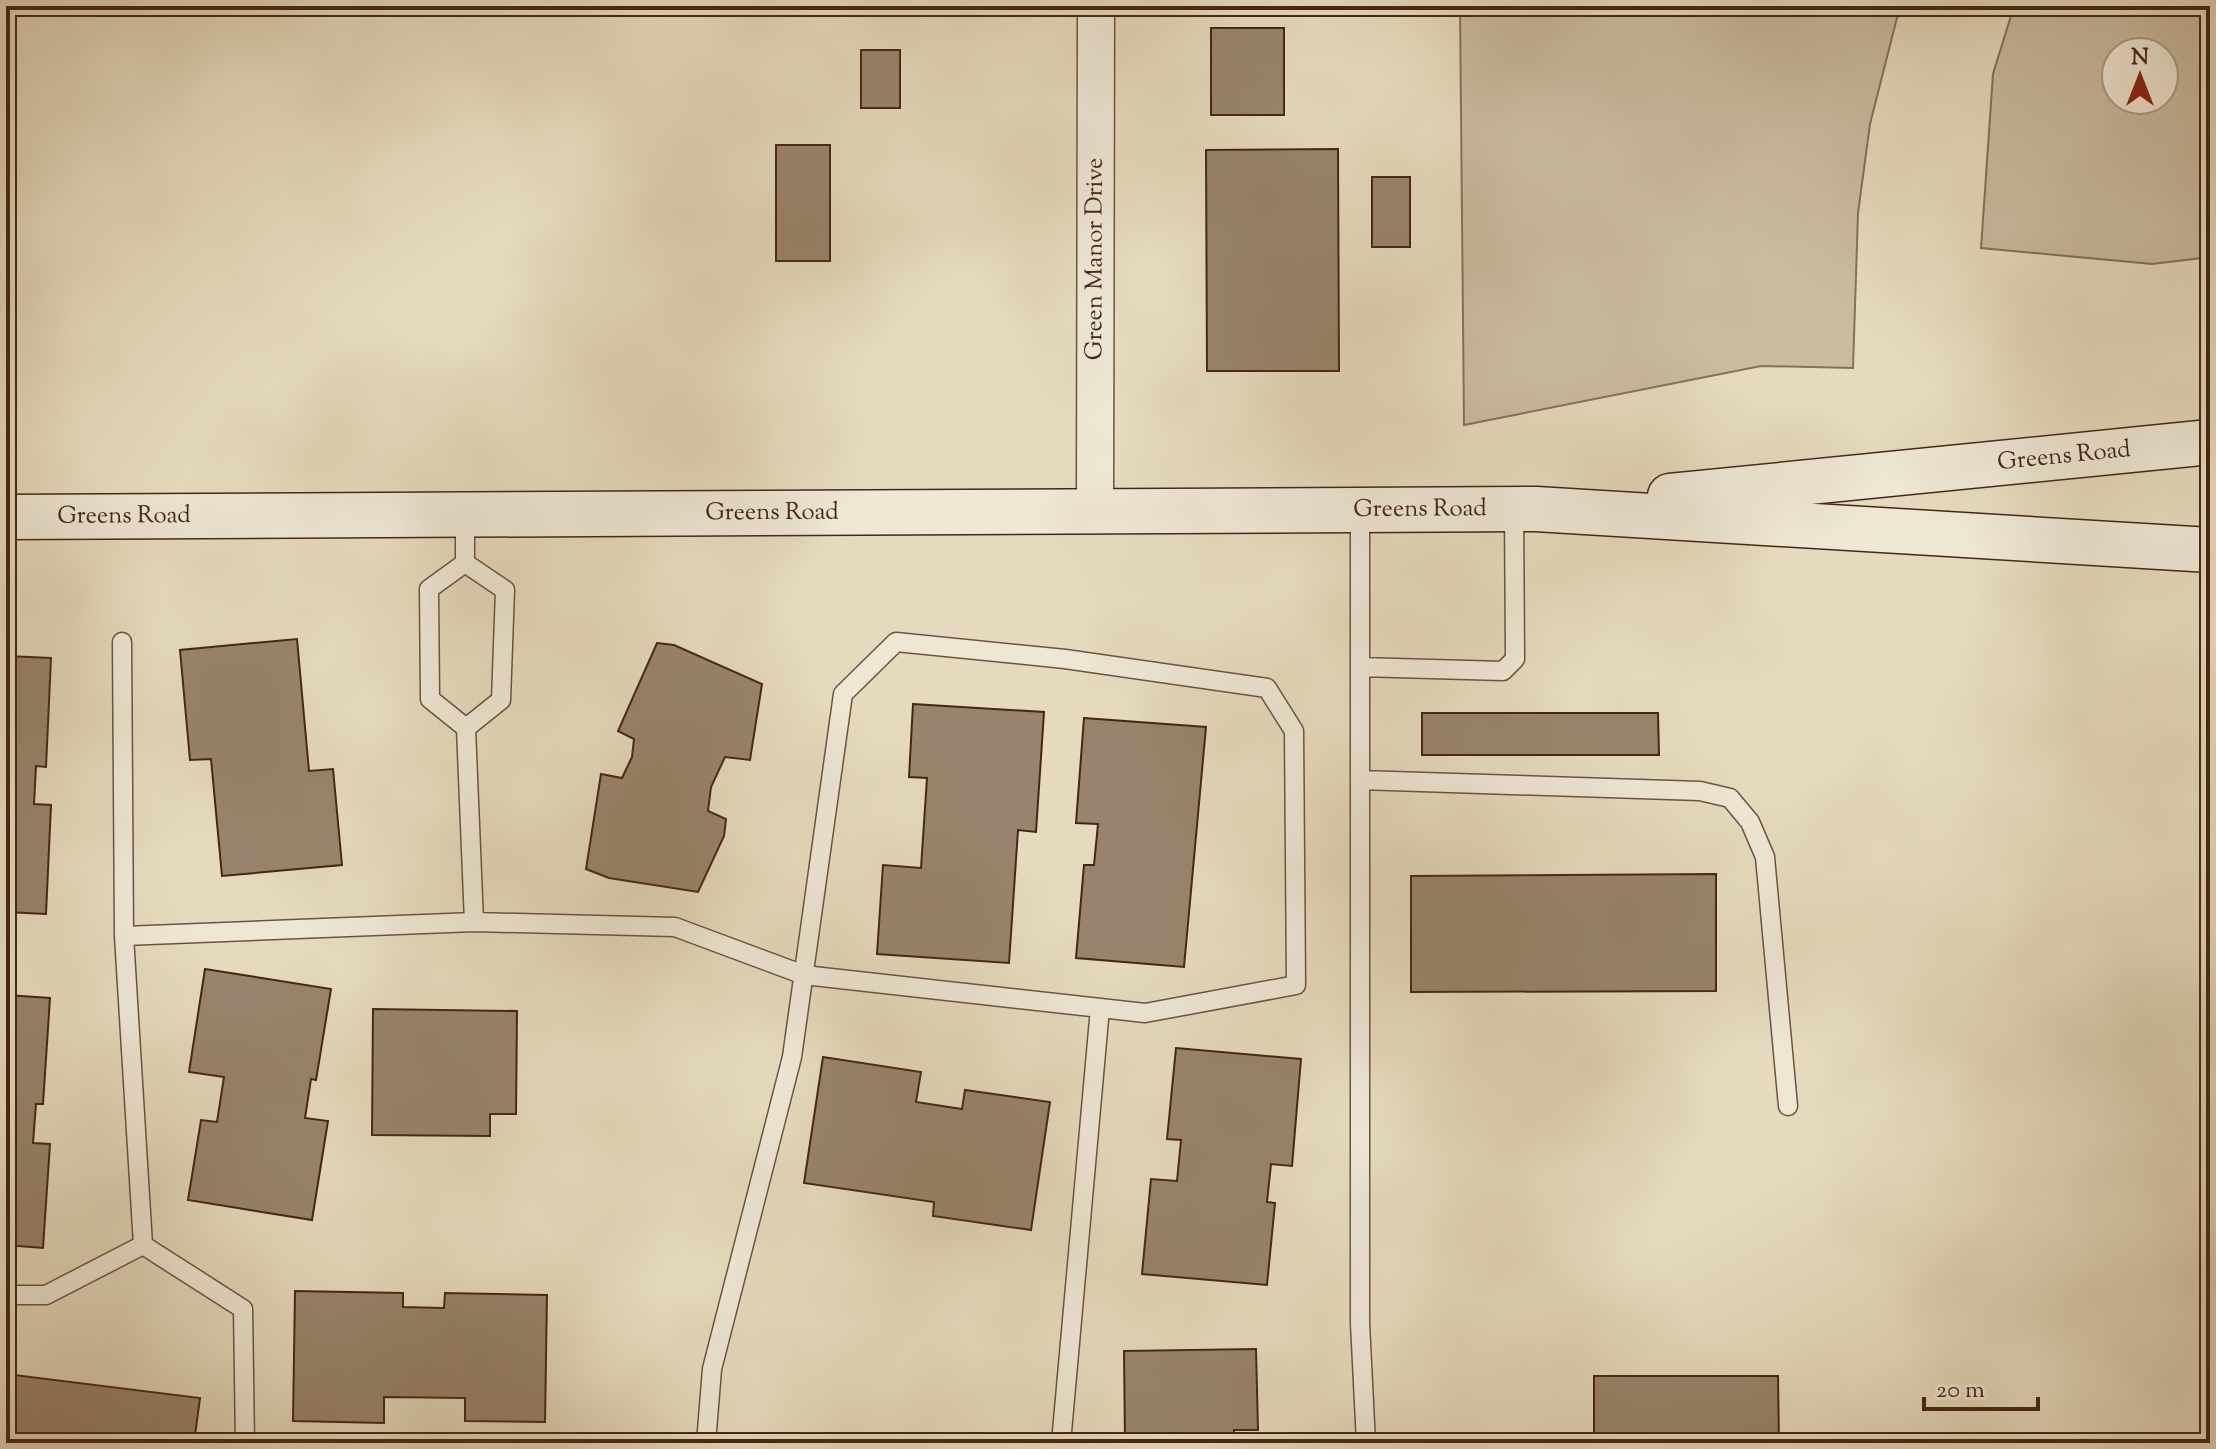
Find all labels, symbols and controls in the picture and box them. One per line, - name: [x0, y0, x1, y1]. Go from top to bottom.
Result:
- north arrow: [2100, 36, 2180, 116]
- text: N: [2131, 43, 2149, 75]
- street label: Green Manor Drive: [1078, 158, 1113, 360]
- street label: Greens Road: [1996, 433, 2133, 480]
- street label: Greens Road: [1353, 492, 1487, 527]
- street label: Greens Road: [705, 496, 839, 530]
- street label: Greens Road: [57, 499, 191, 534]
- scale bar: [1924, 1361, 2038, 1411]
- text: 20 m: [1936, 1374, 1985, 1408]

